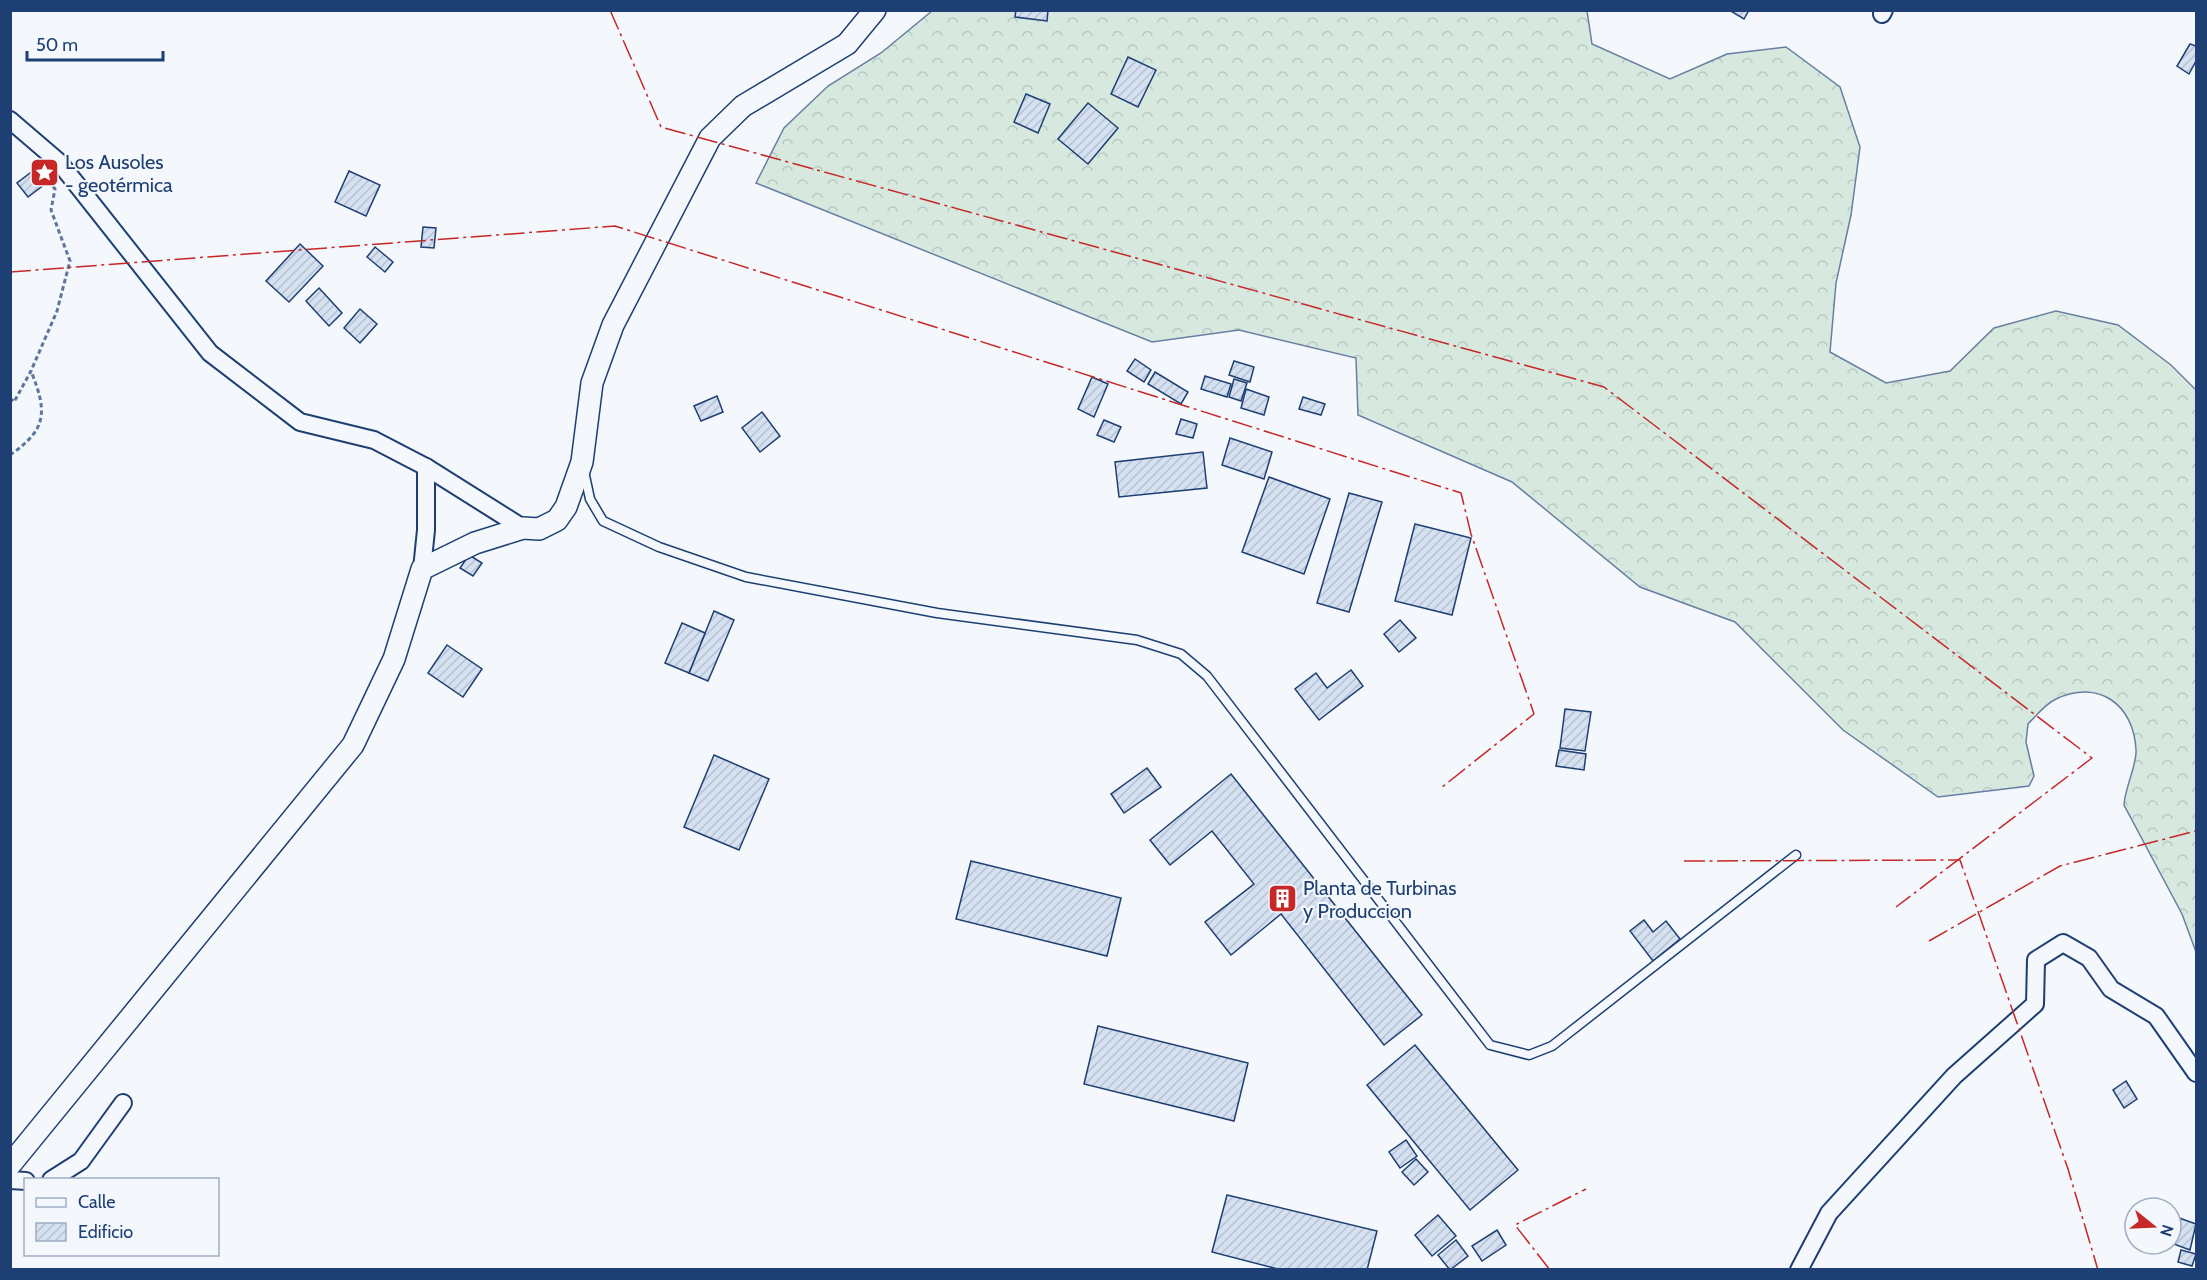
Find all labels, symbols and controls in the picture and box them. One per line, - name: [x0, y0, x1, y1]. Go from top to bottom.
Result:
- scale bar: [27, 24, 164, 62]
- text: 50 m: [36, 34, 78, 56]
- place label: Los Ausoles - geotérmica: [65, 150, 173, 197]
- place icon: Los Ausoles - geotérmica: [28, 157, 60, 189]
- place label: Planta de Turbinas y Produccion: [1303, 876, 1456, 923]
- building icon: Planta de Turbinas y Produccion: [1266, 883, 1298, 915]
- legend: [24, 1178, 219, 1256]
- text: Calle: [78, 1191, 115, 1213]
- north arrow: [2123, 1196, 2183, 1256]
- text: Edificio: [78, 1221, 133, 1243]
- text: N: [2156, 1222, 2178, 1239]

